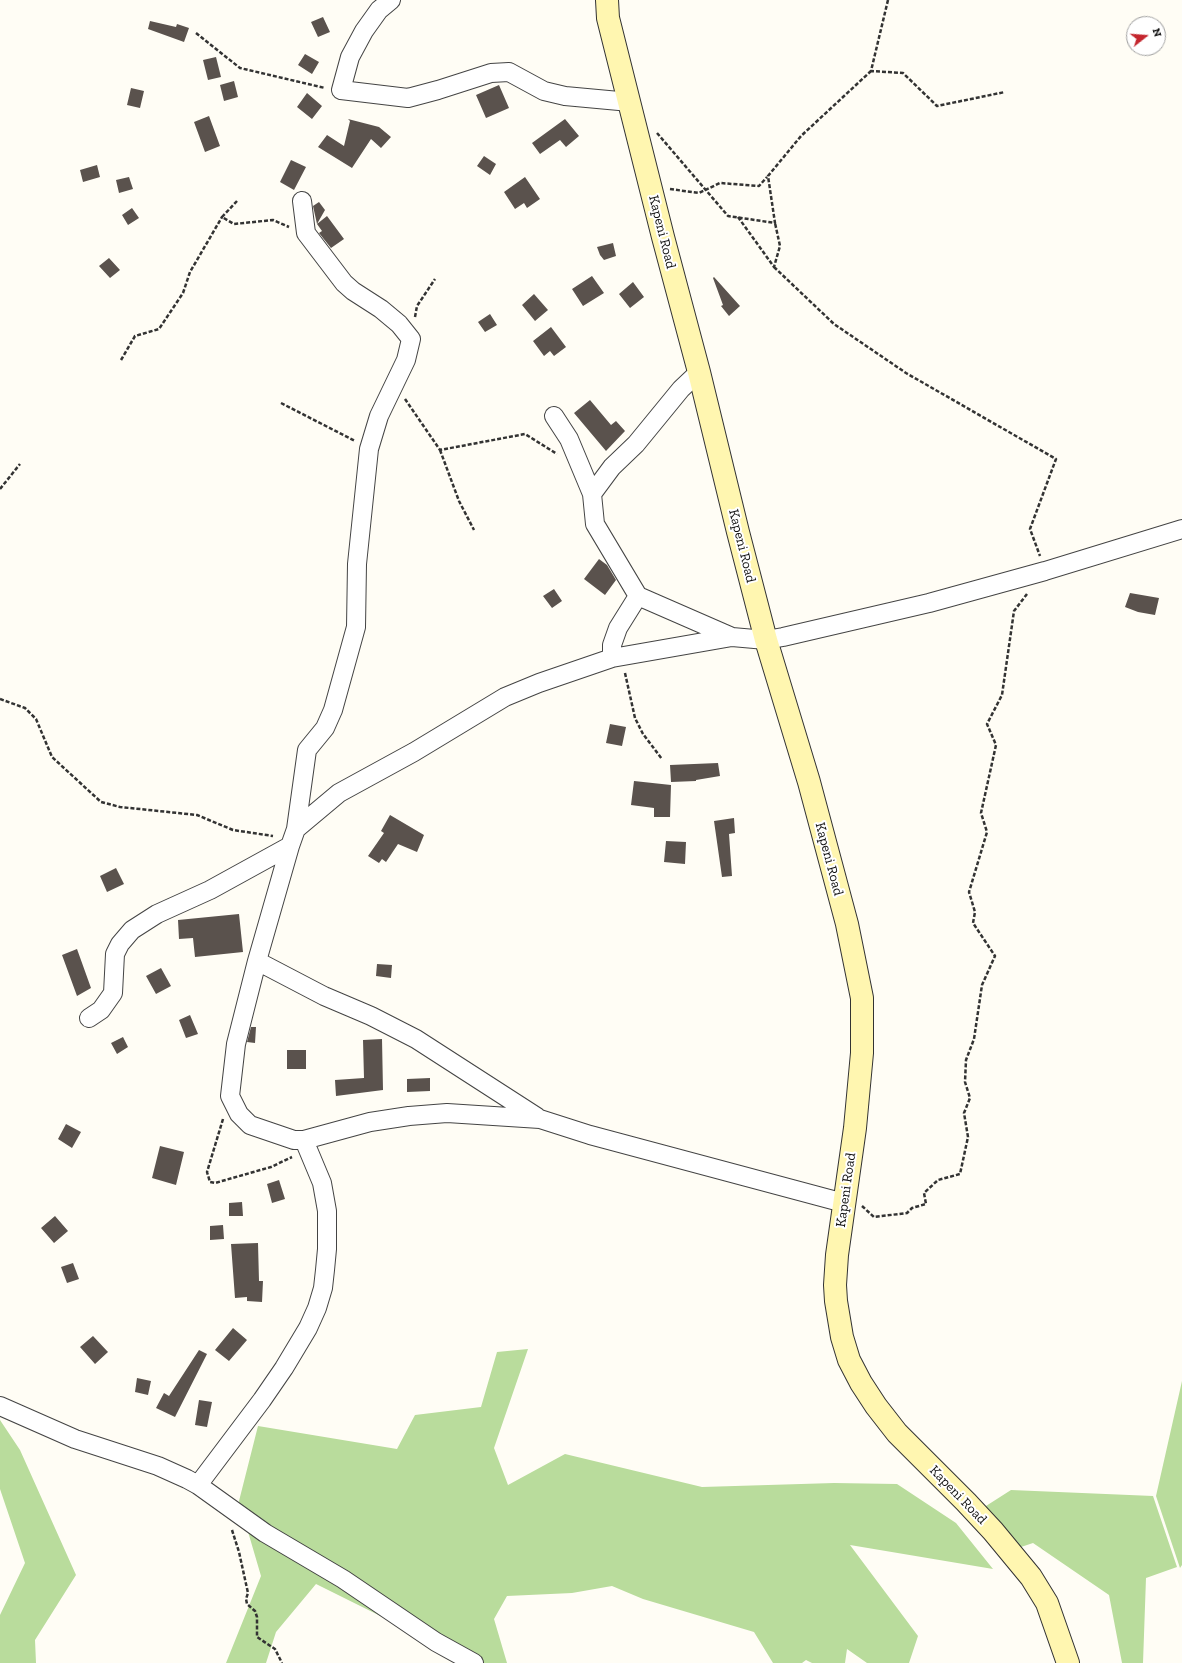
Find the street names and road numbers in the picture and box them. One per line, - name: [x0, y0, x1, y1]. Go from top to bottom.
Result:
- street label: Kapeni Road: [645, 193, 679, 271]
- street label: Kapeni Road: [725, 507, 759, 585]
- street label: Kapeni Road: [811, 820, 847, 898]
- street label: Kapeni Road: [832, 1152, 860, 1228]
- street label: Kapeni Road: [926, 1462, 990, 1528]

